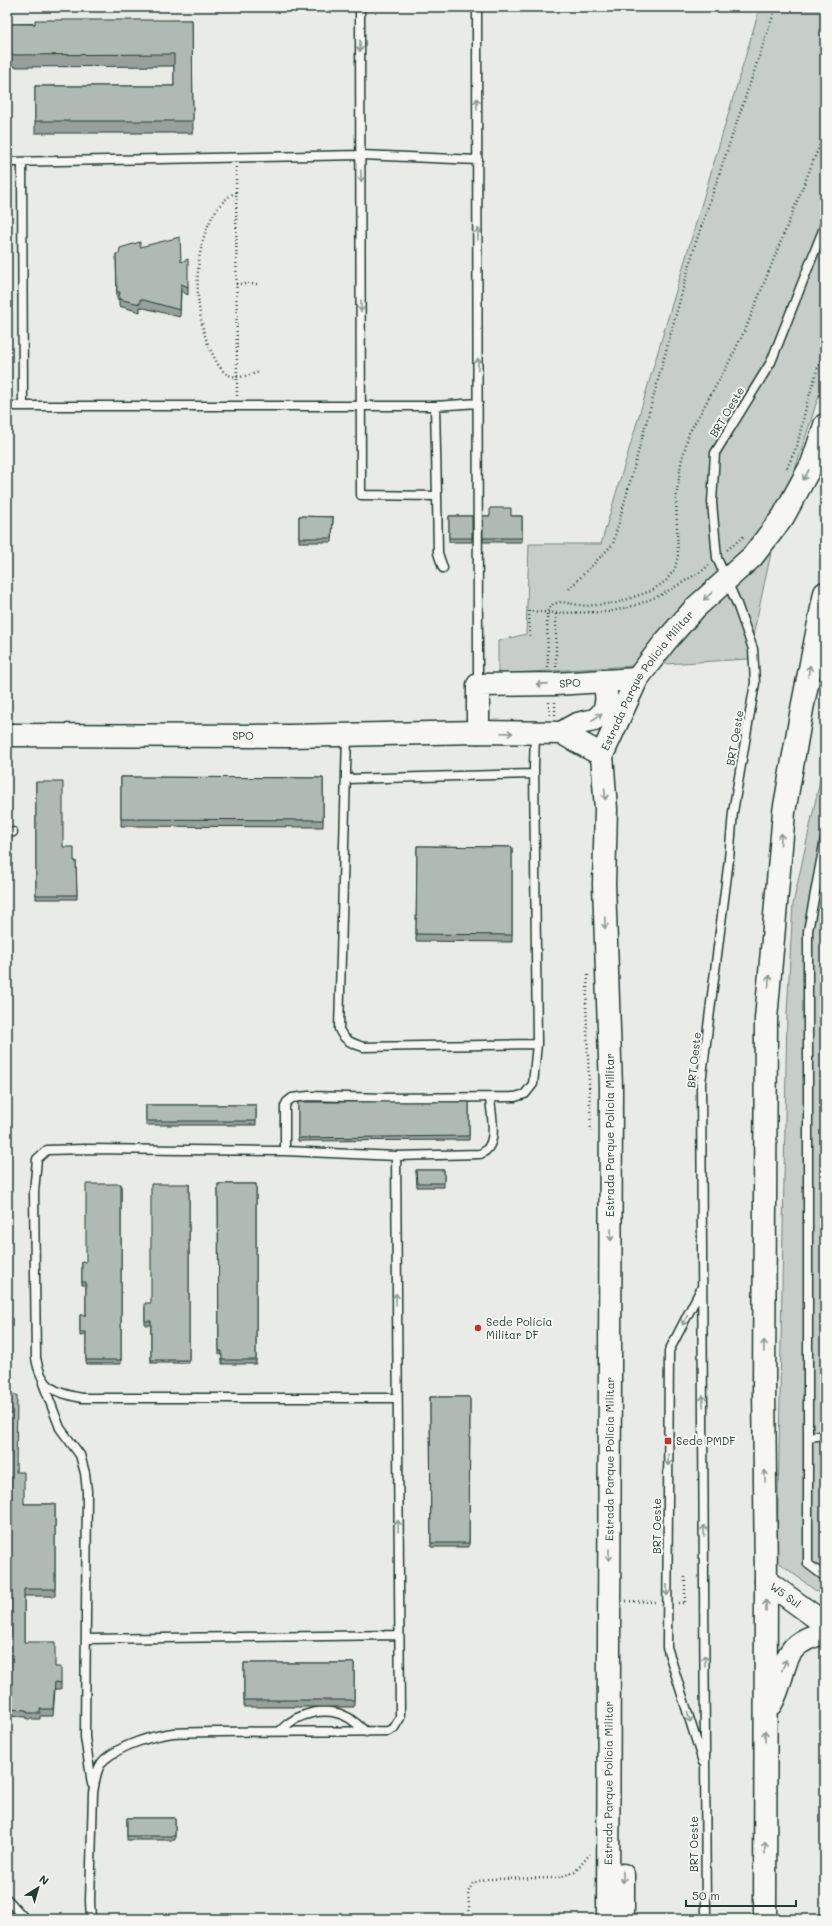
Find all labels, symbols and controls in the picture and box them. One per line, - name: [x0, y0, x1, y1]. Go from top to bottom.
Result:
- one-way arrow: [356, 39, 364, 52]
- one-way arrow: [473, 98, 481, 111]
- one-way arrow: [357, 169, 365, 182]
- one-way arrow: [474, 228, 482, 241]
- one-way arrow: [357, 299, 365, 312]
- one-way arrow: [474, 358, 482, 371]
- street label: BRT Oeste: [706, 384, 748, 440]
- one-way arrow: [802, 469, 810, 481]
- one-way arrow: [702, 592, 713, 601]
- street label: Estrada Parque Polícia Militar: [597, 607, 697, 753]
- one-way arrow: [805, 664, 813, 677]
- street label: SPO: [559, 674, 581, 691]
- one-way arrow: [536, 680, 549, 688]
- street label: BRT Oeste: [722, 709, 747, 767]
- one-way arrow: [591, 712, 602, 721]
- street label: SPO: [232, 728, 254, 743]
- one-way arrow: [500, 729, 513, 737]
- one-way arrow: [601, 787, 609, 800]
- one-way arrow: [778, 832, 785, 845]
- one-way arrow: [602, 916, 609, 929]
- one-way arrow: [766, 974, 773, 987]
- street label: BRT Oeste: [683, 1031, 704, 1089]
- street label: Estrada Parque Polícia Militar: [602, 1053, 617, 1217]
- one-way arrow: [607, 1228, 615, 1241]
- one-way arrow: [392, 1293, 400, 1306]
- place label: Sede Polícia Militar DF: [486, 1314, 553, 1342]
- one-way arrow: [680, 1314, 688, 1326]
- marker: Sede Polícia Militar DF: [473, 1323, 483, 1333]
- one-way arrow: [760, 1340, 768, 1353]
- street label: Estrada Parque Polícia Militar: [601, 1377, 617, 1541]
- one-way arrow: [699, 1395, 707, 1408]
- place label: Sede PMDF: [676, 1433, 736, 1448]
- marker: Sede PMDF: [663, 1436, 673, 1446]
- one-way arrow: [664, 1453, 672, 1466]
- one-way arrow: [761, 1470, 769, 1483]
- street label: BRT Oeste: [649, 1498, 664, 1554]
- one-way arrow: [394, 1520, 402, 1533]
- one-way arrow: [700, 1525, 708, 1538]
- one-way arrow: [605, 1548, 613, 1561]
- street label: W5 Sul: [767, 1578, 804, 1611]
- one-way arrow: [663, 1583, 671, 1596]
- one-way arrow: [762, 1600, 770, 1613]
- one-way arrow: [701, 1655, 709, 1668]
- one-way arrow: [781, 1660, 789, 1672]
- street label: Estrada Parque Polícia Militar: [600, 1701, 616, 1865]
- one-way arrow: [686, 1710, 693, 1723]
- one-way arrow: [761, 1730, 769, 1743]
- street label: BRT Oeste: [686, 1816, 701, 1872]
- one-way arrow: [761, 1842, 769, 1855]
- north arrow: [18, 1868, 58, 1908]
- one-way arrow: [619, 1870, 627, 1883]
- text: N: [36, 1871, 52, 1888]
- scale bar: [686, 1882, 796, 1908]
- text: 50 m: [692, 1887, 720, 1903]

